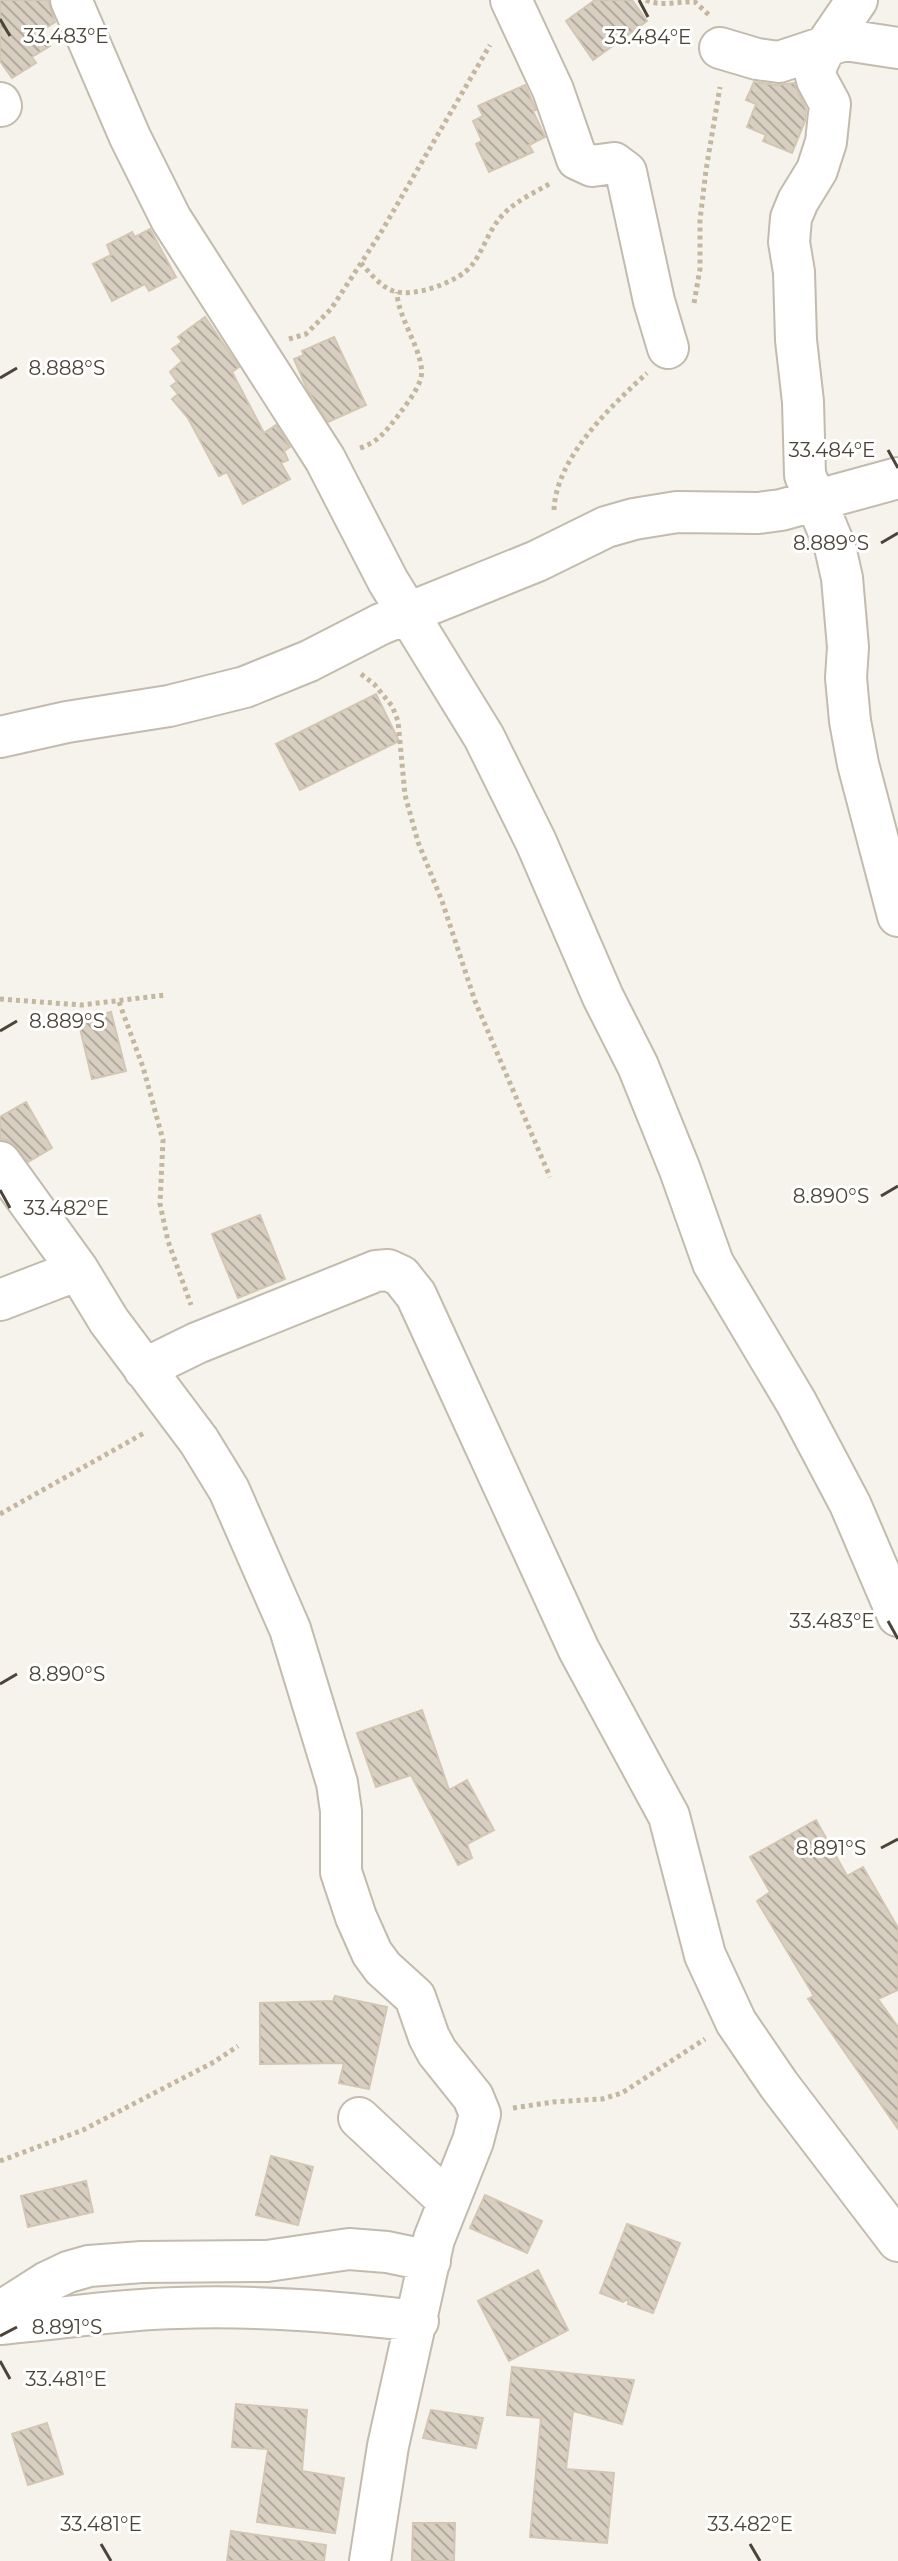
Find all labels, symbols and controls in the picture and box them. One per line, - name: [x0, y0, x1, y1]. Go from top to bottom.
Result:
- text: 33.483°E: [23, 24, 109, 48]
- text: 33.484°E: [604, 25, 692, 49]
- text: 8.888°S: [29, 356, 105, 380]
- text: 33.484°E: [788, 438, 876, 462]
- text: 8.889°S: [793, 531, 869, 555]
- text: 8.889°S: [29, 1009, 105, 1033]
- text: 8.890°S: [793, 1184, 869, 1208]
- text: 33.482°E: [23, 1196, 109, 1220]
- text: 33.483°E: [789, 1609, 875, 1633]
- text: 8.890°S: [29, 1662, 105, 1686]
- text: 8.891°S: [796, 1836, 866, 1860]
- text: 8.891°S: [32, 2315, 102, 2339]
- text: 33.481°E: [25, 2367, 107, 2391]
- text: 33.481°E: [60, 2512, 142, 2536]
- text: 33.482°E: [707, 2512, 793, 2536]

